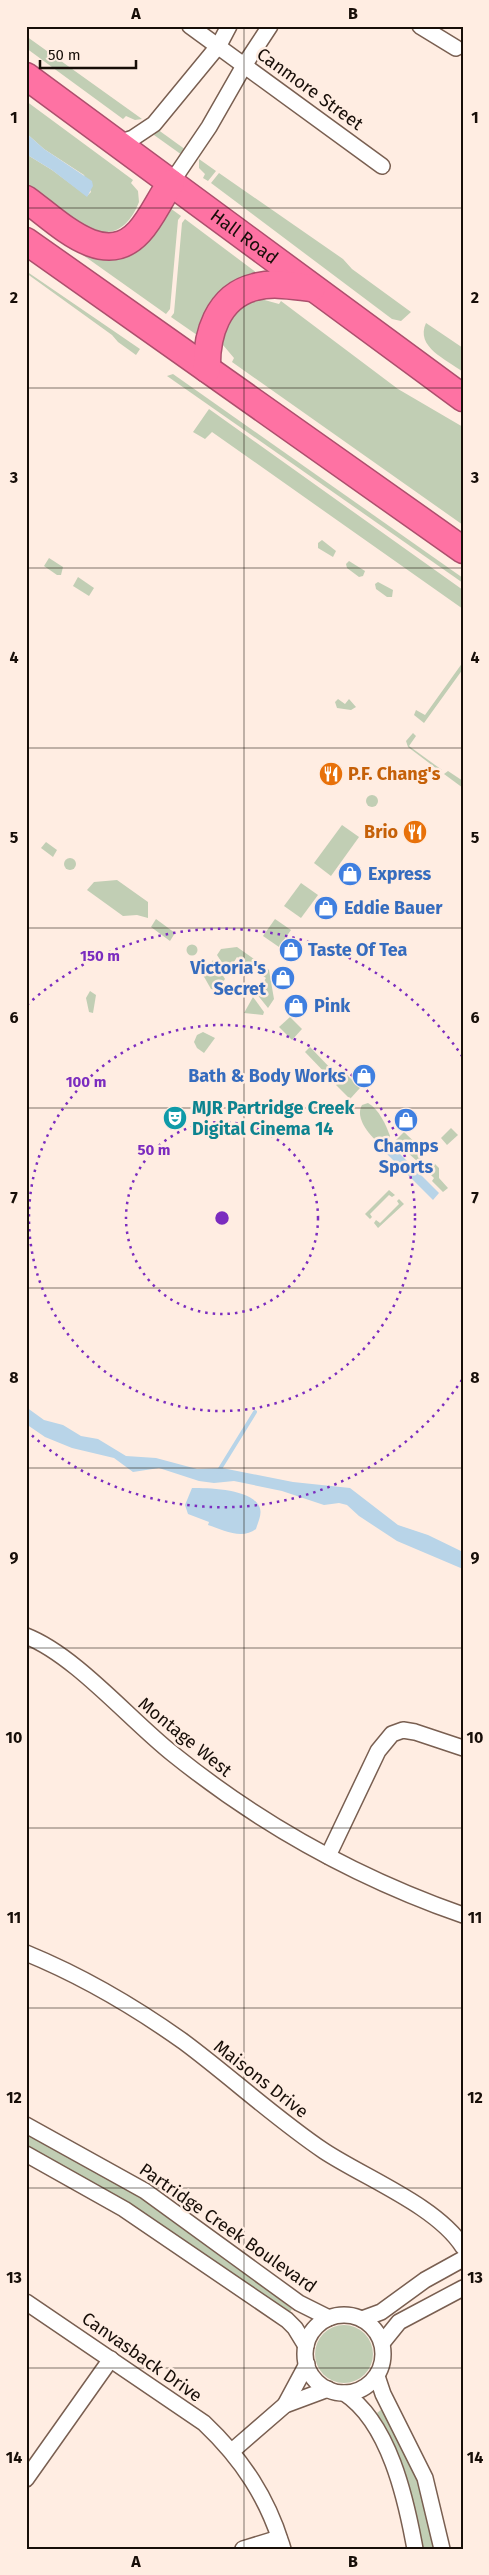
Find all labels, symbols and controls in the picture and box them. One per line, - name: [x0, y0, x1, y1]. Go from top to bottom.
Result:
- text: A: [130, 4, 141, 23]
- text: B: [348, 4, 358, 23]
- scale bar: [40, 38, 136, 70]
- street label: Canmore Street: [253, 43, 368, 135]
- text: 50 m: [48, 46, 81, 64]
- text: 1: [10, 108, 18, 127]
- text: 1: [471, 108, 479, 127]
- street label: Hall Road: [206, 205, 282, 269]
- text: 2: [10, 288, 18, 307]
- text: 2: [471, 288, 479, 307]
- text: 3: [9, 468, 18, 487]
- text: 3: [470, 468, 479, 487]
- text: 4: [9, 648, 19, 667]
- text: 4: [470, 648, 480, 667]
- restaurant icon: P.F. Chang's: [318, 761, 344, 787]
- place label: P.F. Chang's: [348, 763, 441, 785]
- restaurant icon: Brio: [402, 819, 428, 845]
- place label: Brio: [364, 821, 398, 843]
- text: 5: [10, 828, 19, 847]
- text: 5: [471, 828, 480, 847]
- shop icon: Express: [337, 861, 363, 887]
- place label: Express: [368, 863, 432, 885]
- shop icon: Eddie Bauer: [313, 895, 339, 921]
- place label: Eddie Bauer: [344, 897, 443, 919]
- shop icon: Taste Of Tea: [278, 937, 304, 963]
- place label: Taste Of Tea: [308, 939, 408, 961]
- text: 150 m: [80, 947, 120, 965]
- place label: Victoria's Secret: [189, 957, 267, 1000]
- shop icon: Victoria's Secret: [270, 965, 296, 991]
- shop icon: Pink: [283, 993, 309, 1019]
- place label: Pink: [314, 995, 351, 1017]
- text: 6: [9, 1008, 19, 1027]
- text: 6: [470, 1008, 480, 1027]
- shop icon: Bath & Body Works: [351, 1063, 377, 1089]
- place label: Bath & Body Works: [188, 1065, 346, 1087]
- text: 100 m: [66, 1073, 106, 1091]
- place label: MJR Partridge Creek Digital Cinema 14: [192, 1097, 355, 1140]
- theatre icon: MJR Partridge Creek Digital Cinema 14: [162, 1105, 188, 1131]
- shop icon: Champs Sports: [393, 1107, 419, 1133]
- place label: Champs Sports: [373, 1135, 439, 1178]
- text: 50 m: [137, 1141, 171, 1159]
- text: 7: [10, 1188, 18, 1207]
- text: 7: [471, 1188, 479, 1207]
- centre of rings: [213, 1209, 231, 1227]
- text: 8: [9, 1368, 19, 1387]
- text: 8: [470, 1368, 480, 1387]
- text: 9: [10, 1548, 19, 1567]
- text: 9: [471, 1548, 480, 1567]
- street label: Montage West: [134, 1693, 237, 1782]
- text: 10: [6, 1728, 22, 1747]
- text: 10: [467, 1728, 483, 1747]
- text: 11: [7, 1908, 21, 1927]
- text: 11: [468, 1908, 482, 1927]
- street label: Maisons Drive: [209, 2035, 313, 2123]
- text: 12: [6, 2088, 22, 2107]
- text: 12: [467, 2088, 483, 2107]
- street label: Partridge Creek Boulevard: [135, 2158, 321, 2298]
- text: 13: [6, 2268, 22, 2287]
- text: 13: [467, 2268, 483, 2287]
- street label: Canvasback Drive: [78, 2307, 206, 2407]
- text: 14: [6, 2448, 22, 2467]
- text: 14: [467, 2448, 483, 2467]
- text: A: [130, 2552, 141, 2571]
- text: B: [348, 2552, 358, 2571]

